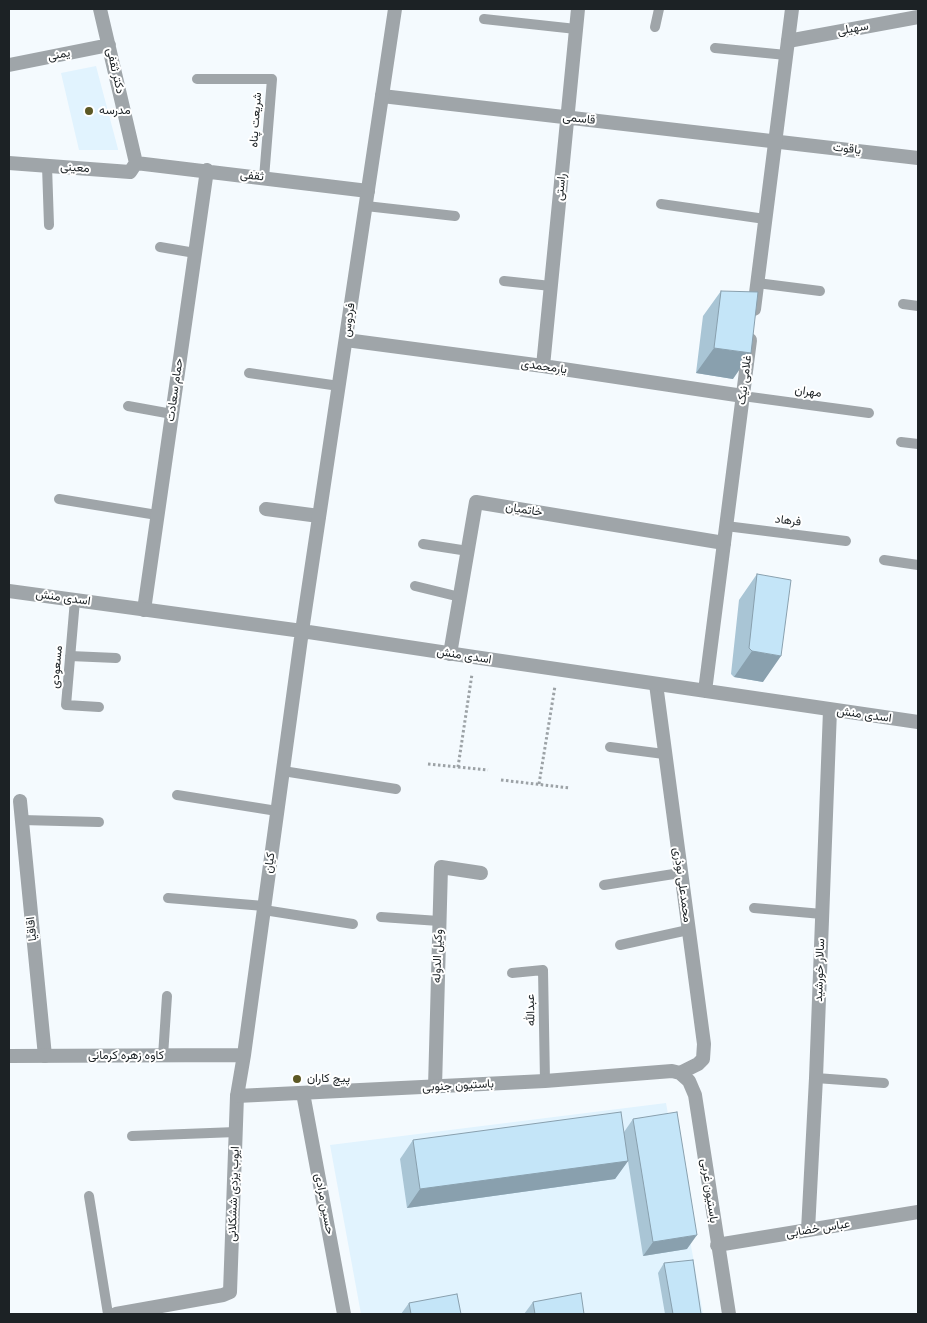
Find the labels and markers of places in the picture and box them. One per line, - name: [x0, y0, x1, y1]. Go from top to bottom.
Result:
- place label: مدرسه: [99, 104, 131, 118]
- marker: مدرسه: [83, 105, 95, 117]
- place label: پیچ کاران: [307, 1072, 350, 1086]
- marker: پیچ کاران: [291, 1073, 303, 1085]

